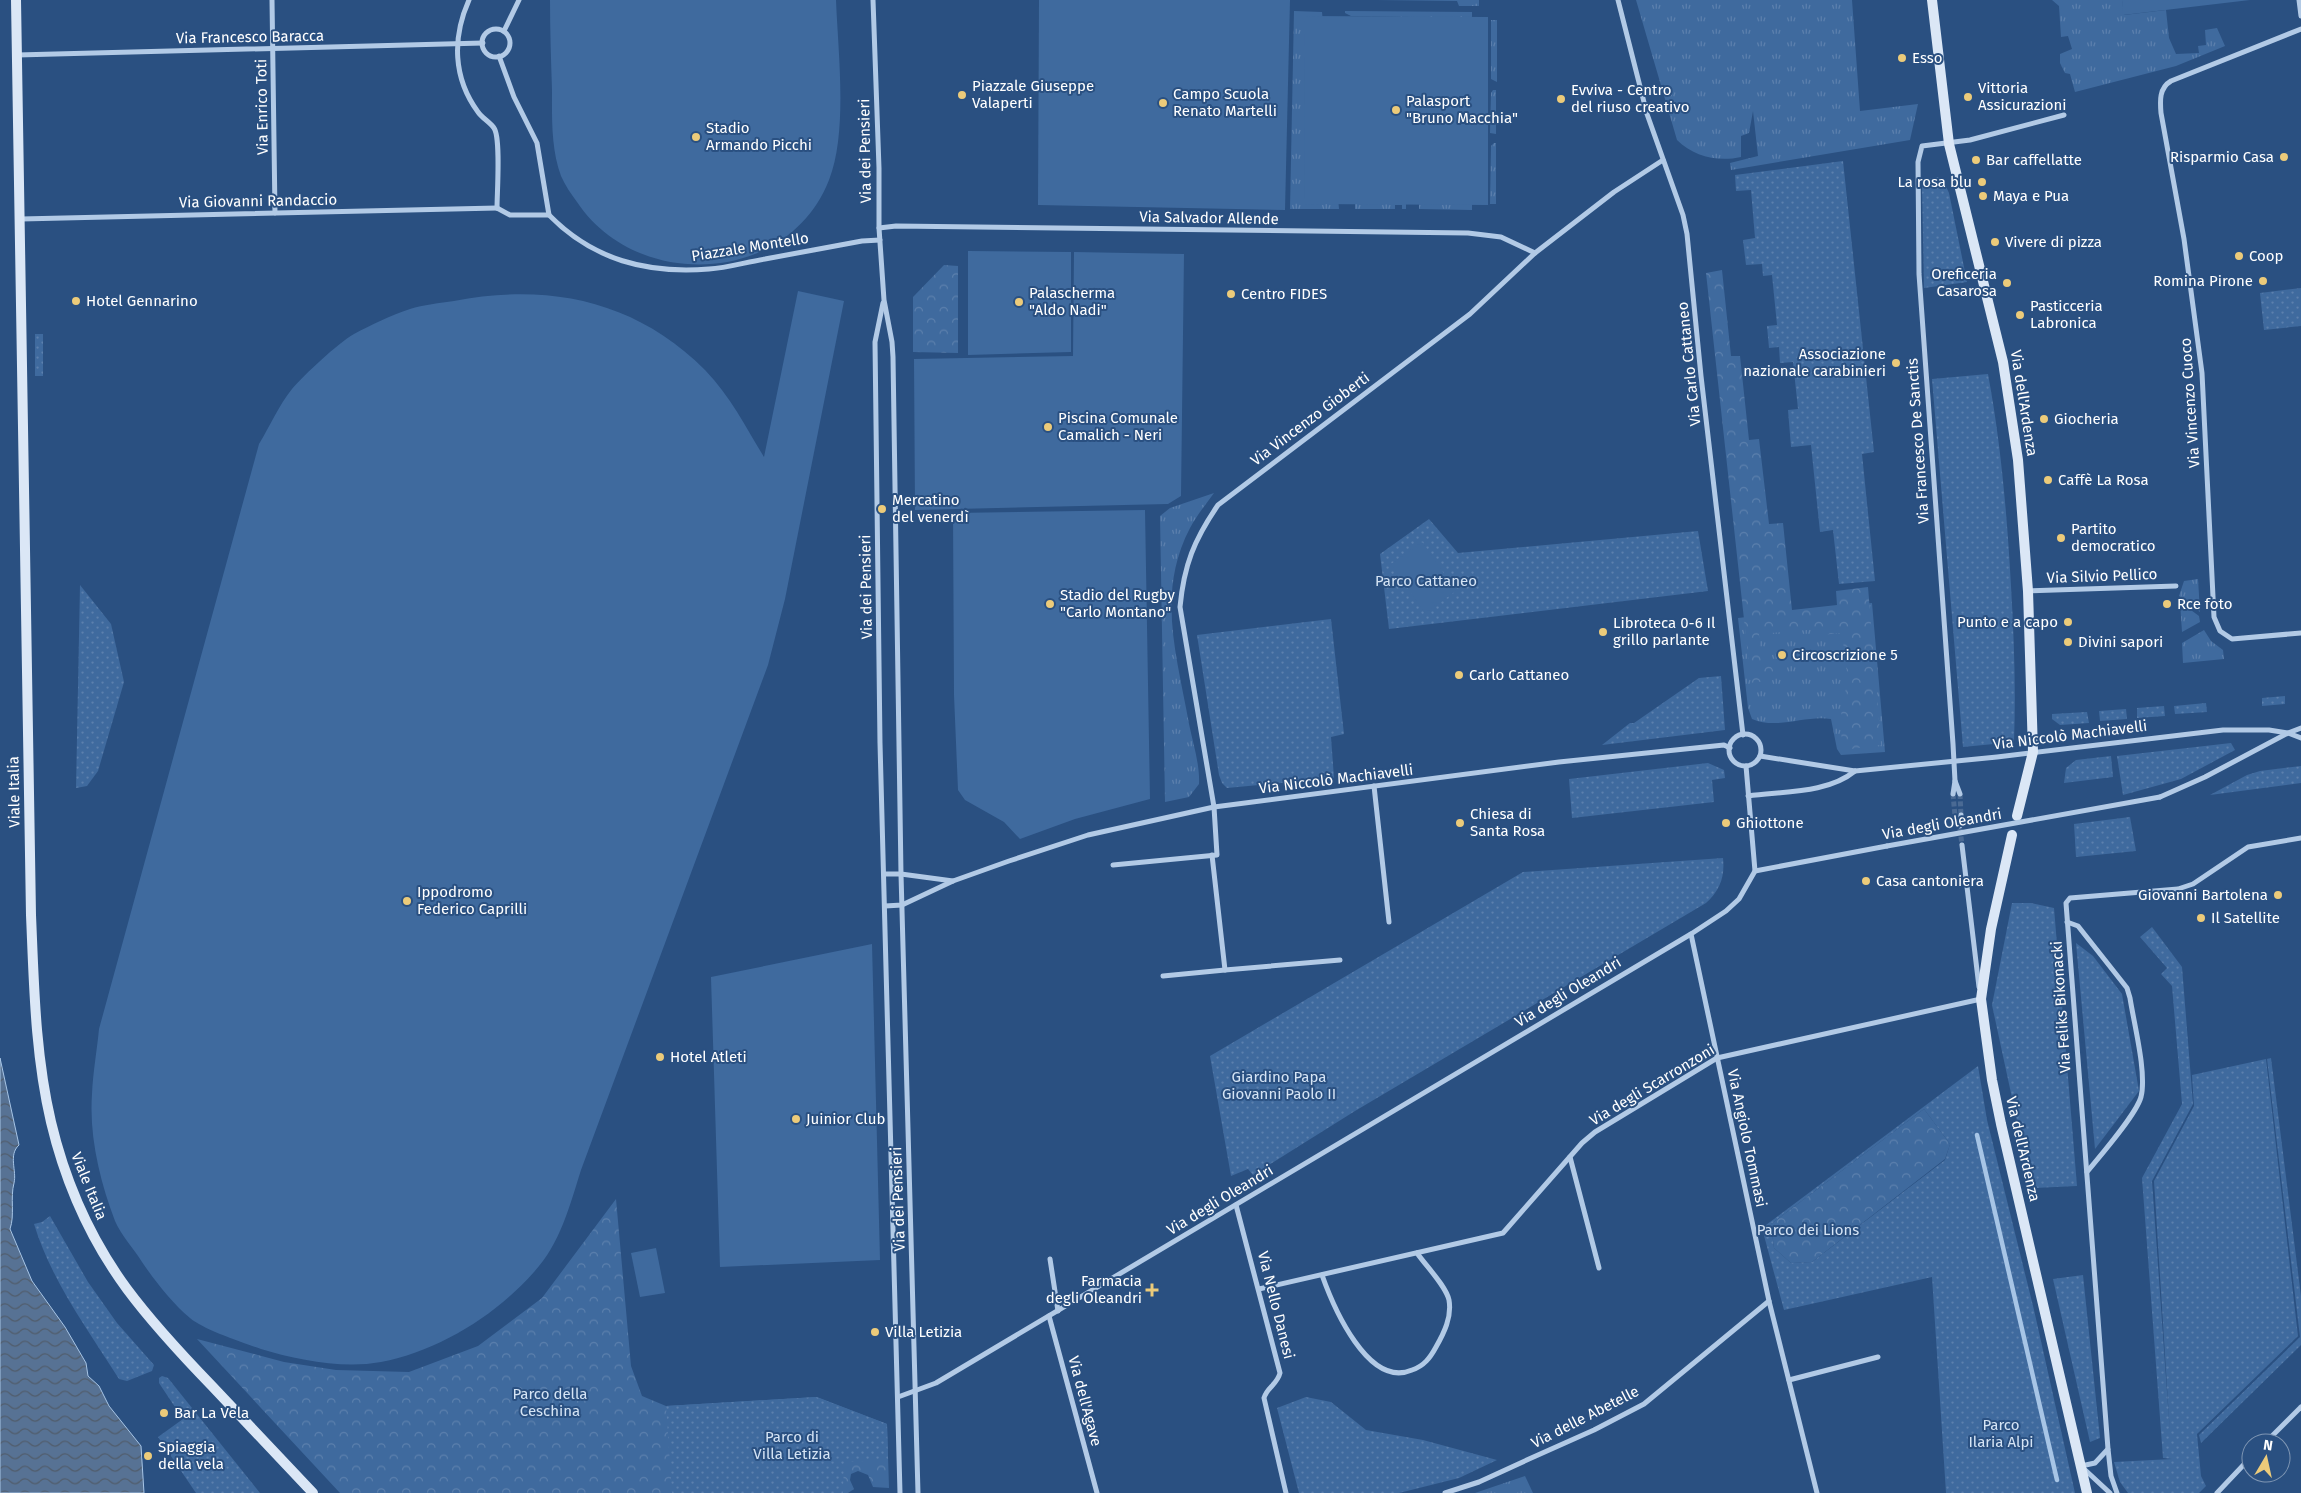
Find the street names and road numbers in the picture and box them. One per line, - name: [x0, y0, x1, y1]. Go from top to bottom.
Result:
- street label: Via Francesco Baracca: [176, 27, 324, 47]
- street label: Via Enrico Toti: [252, 59, 272, 155]
- street label: Via dei Pensieri: [855, 98, 875, 204]
- street label: Via Giovanni Randaccio: [179, 191, 337, 211]
- street label: Via Salvador Allende: [1139, 208, 1279, 228]
- street label: Piazzale Montello: [690, 229, 810, 265]
- street label: Via Carlo Cattaneo: [1674, 301, 1704, 427]
- street label: Via Vincenzo Cuoco: [2176, 337, 2204, 469]
- street label: Via dell'Ardenza: [2007, 348, 2041, 458]
- street label: Via Francesco De Sanctis: [1903, 357, 1933, 525]
- street label: Via Vincenzo Gioberti: [1247, 368, 1373, 470]
- street label: Via dei Pensieri: [856, 534, 876, 640]
- street label: Via Silvio Pellico: [2046, 565, 2158, 587]
- street label: Via Niccolò Machiavelli: [1992, 717, 2148, 753]
- street label: Viale Italia: [4, 756, 24, 828]
- street label: Via Niccolò Machiavelli: [1258, 761, 1414, 797]
- street label: Via degli Oleandri: [1881, 805, 2003, 843]
- street label: Via Feliks Bikonacki: [2047, 940, 2075, 1074]
- street label: Via degli Oleandri: [1512, 953, 1624, 1031]
- street label: Via degli Scarronzoni: [1586, 1041, 1718, 1129]
- street label: Via Angiolo Tommasi: [1724, 1067, 1770, 1209]
- street label: Via dell'Ardenza: [2002, 1095, 2044, 1203]
- street label: Via dei Pensieri: [887, 1146, 909, 1252]
- street label: Viale Italia: [67, 1149, 111, 1223]
- street label: Via degli Oleandri: [1164, 1161, 1276, 1239]
- street label: Via Nello Danesi: [1254, 1249, 1298, 1361]
- street label: Via dell'Agave: [1064, 1354, 1106, 1448]
- street label: Via delle Abetelle: [1528, 1382, 1642, 1452]

